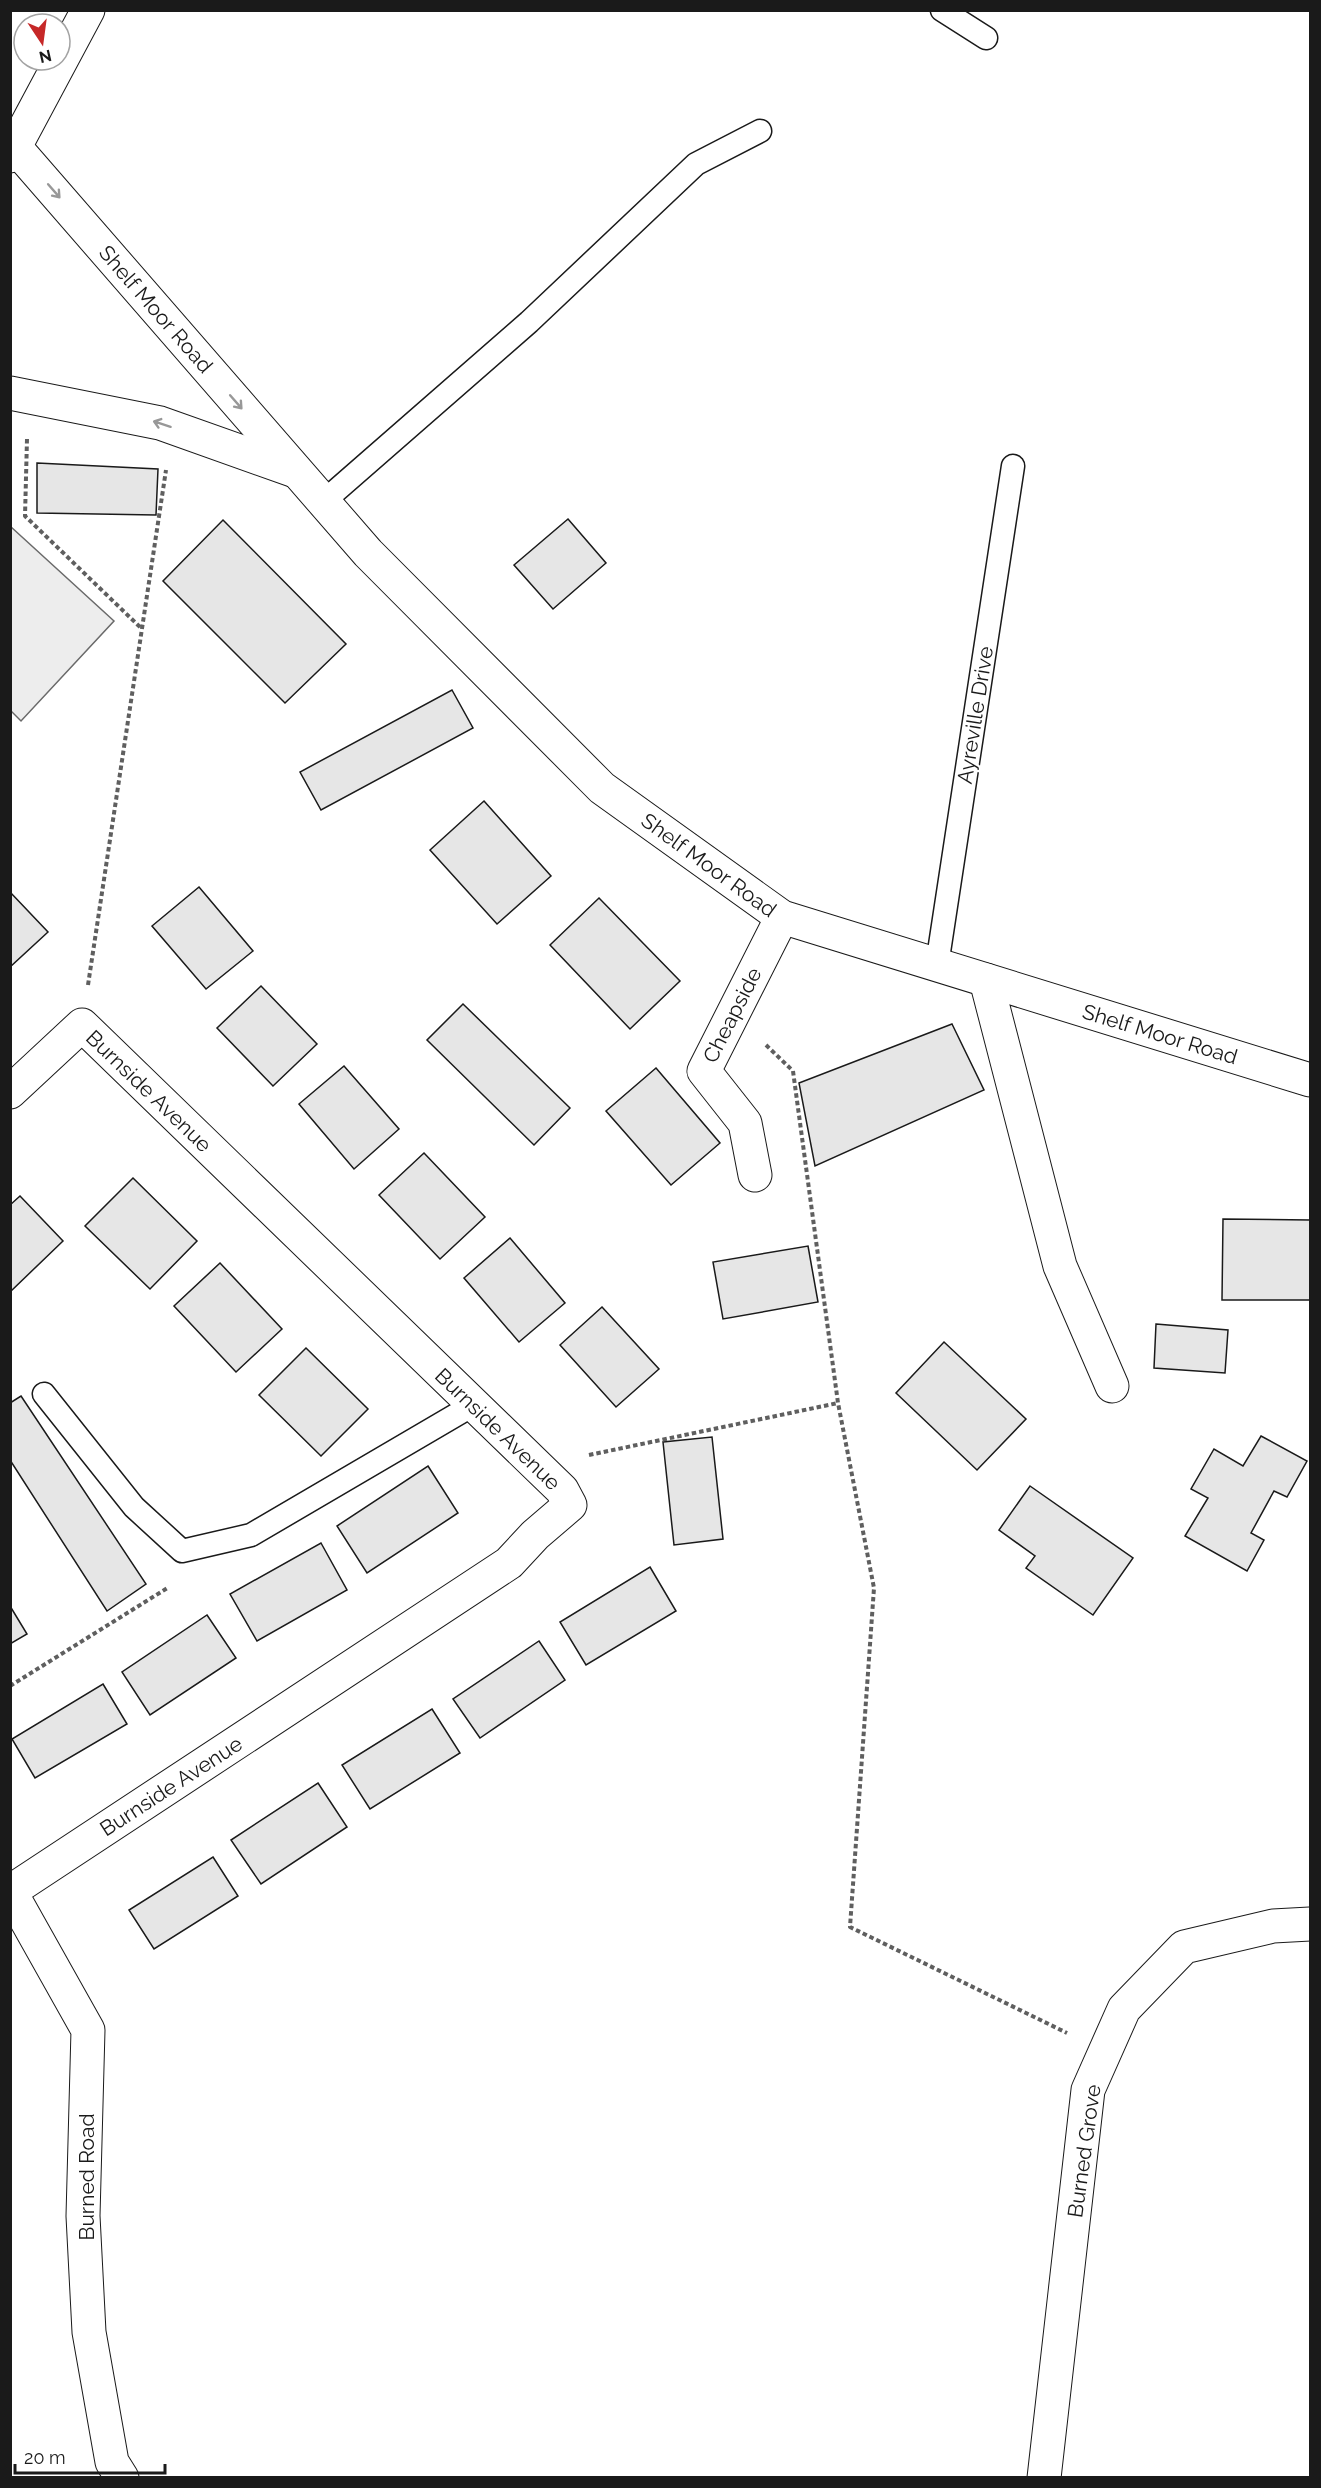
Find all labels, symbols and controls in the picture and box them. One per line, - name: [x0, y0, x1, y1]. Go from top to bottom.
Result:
- north arrow: [12, 12, 72, 72]
- text: N: [37, 45, 53, 67]
- one-way arrow: [47, 183, 60, 199]
- street label: Shelf Moor Road: [94, 240, 218, 378]
- one-way arrow: [229, 394, 243, 409]
- one-way arrow: [153, 418, 172, 429]
- street label: Ayreville Drive: [952, 644, 998, 786]
- street label: Shelf Moor Road: [637, 808, 781, 922]
- street label: Cheapside: [697, 963, 767, 1067]
- street label: Shelf Moor Road: [1080, 999, 1240, 1069]
- street label: Burnside Avenue: [81, 1025, 217, 1157]
- street label: Burnside Avenue: [430, 1363, 566, 1495]
- street label: Burnside Avenue: [95, 1731, 247, 1841]
- street label: Burned Grove: [1062, 2083, 1106, 2219]
- street label: Burned Road: [74, 2113, 99, 2241]
- scale bar: [15, 2437, 165, 2475]
- text: 20 m: [24, 2447, 66, 2468]

